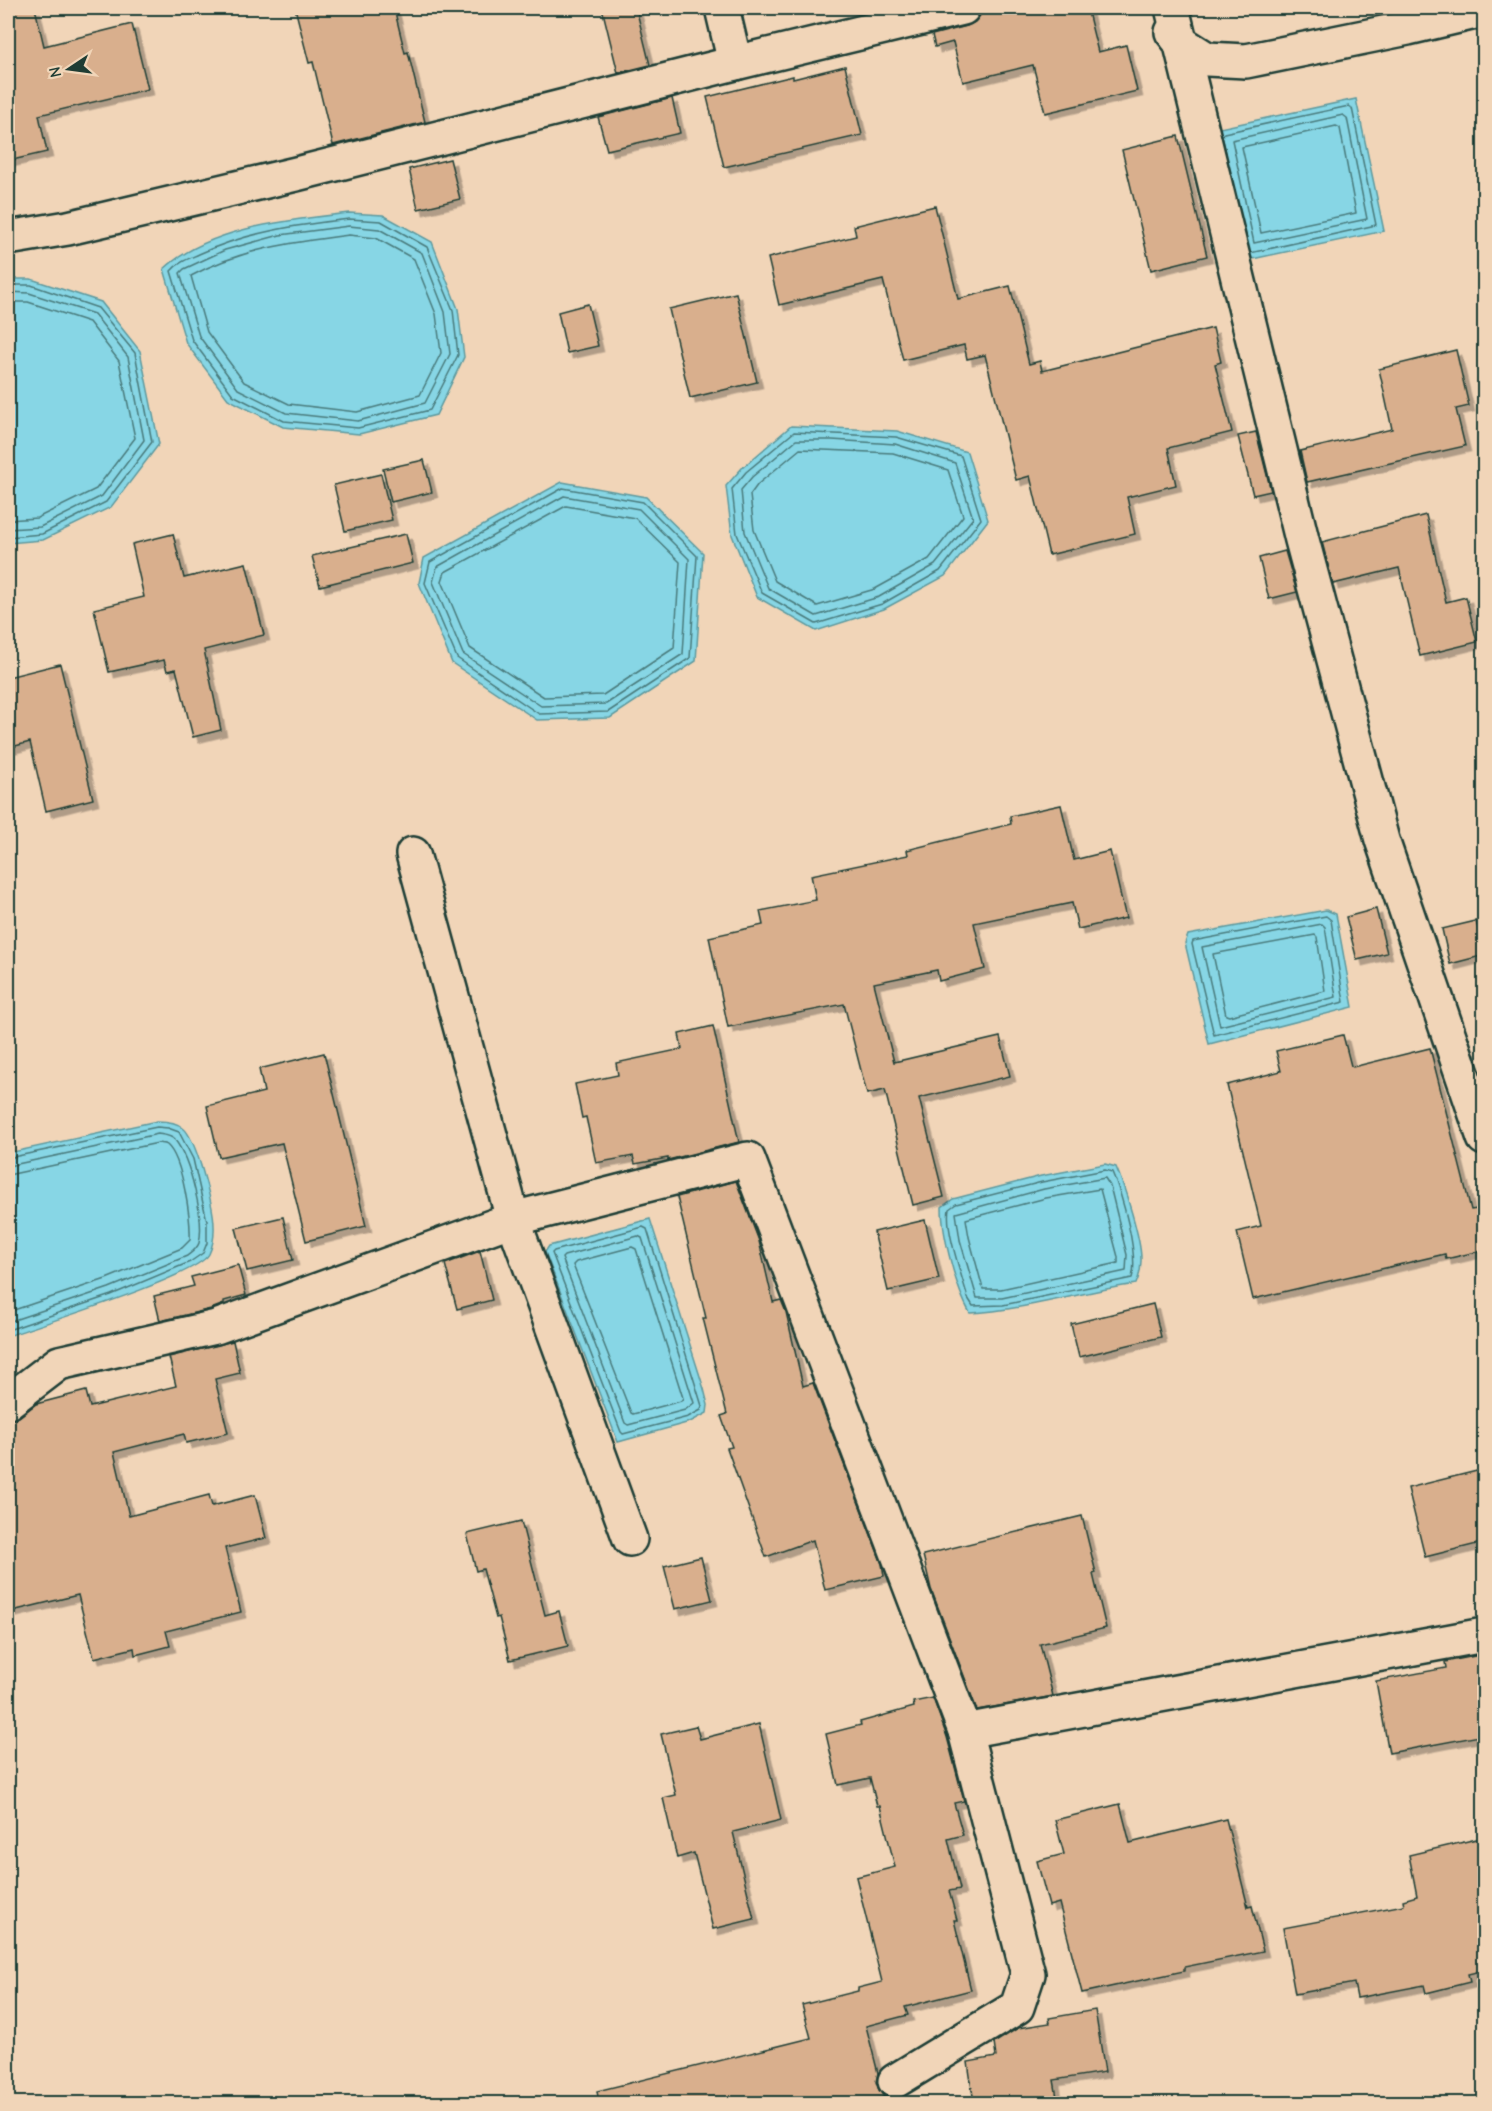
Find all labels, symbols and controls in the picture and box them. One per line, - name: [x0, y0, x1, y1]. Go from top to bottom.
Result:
- north arrow: [39, 39, 99, 99]
- text: N: [45, 65, 65, 79]

